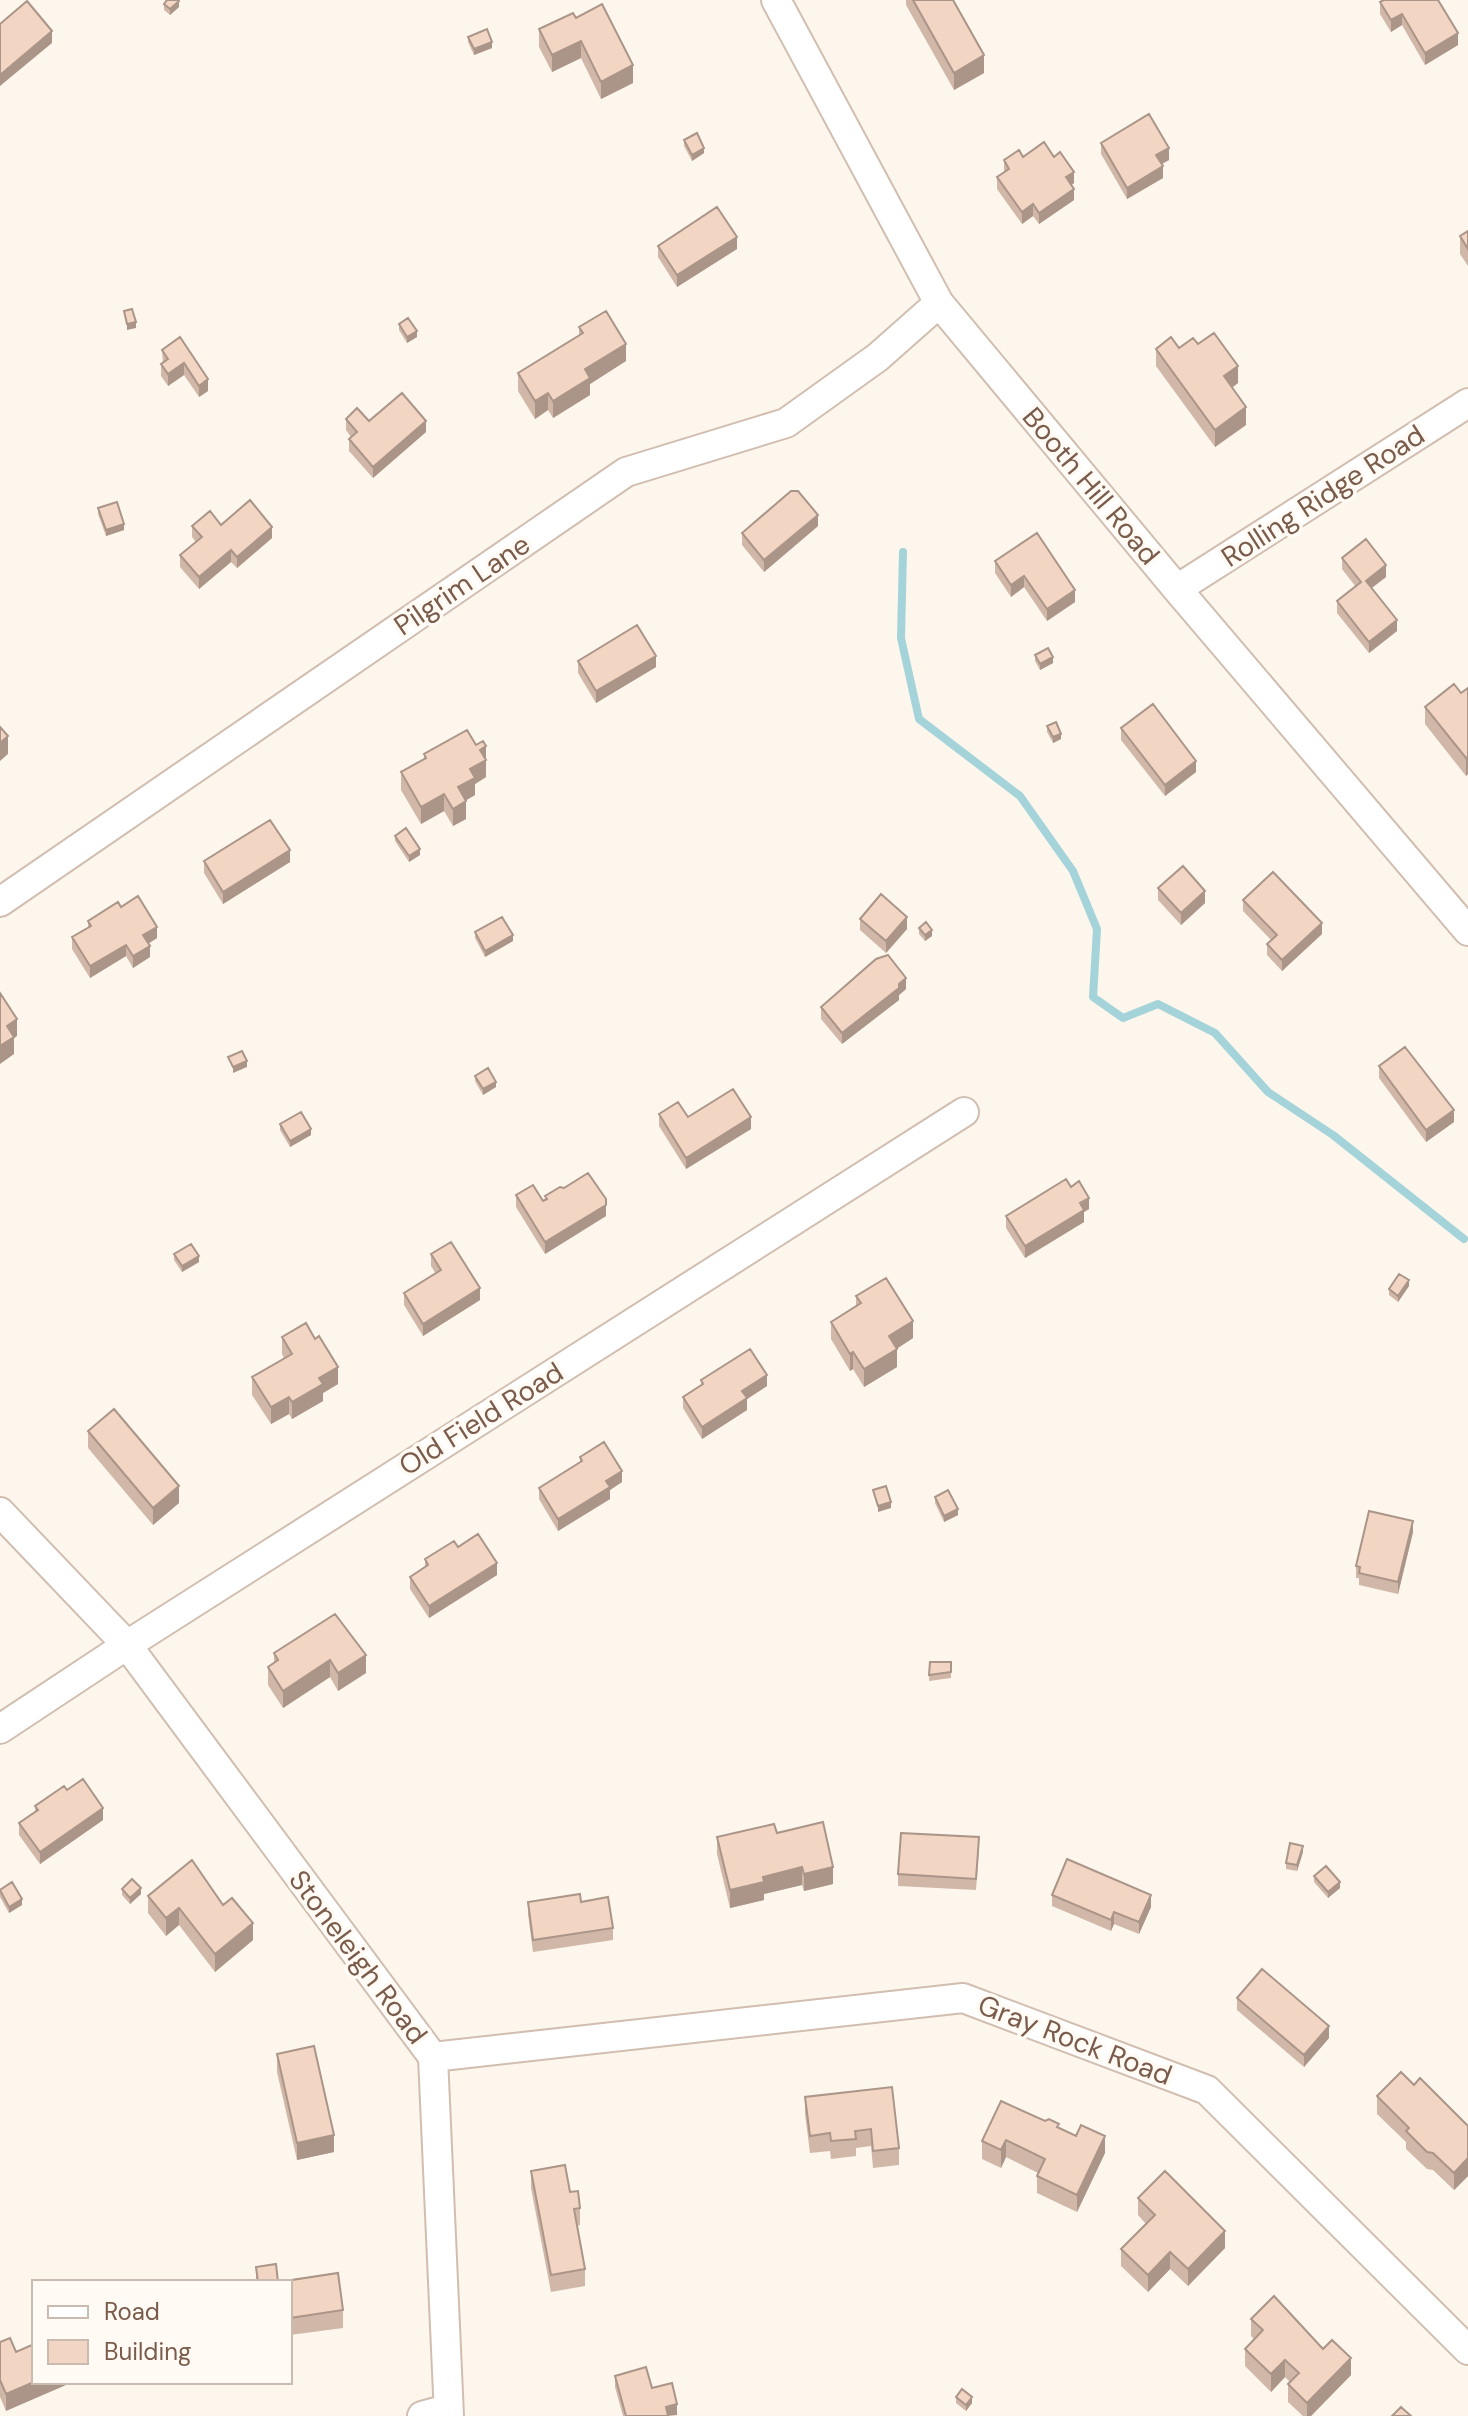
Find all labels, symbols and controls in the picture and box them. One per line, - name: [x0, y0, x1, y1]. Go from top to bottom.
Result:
- street label: Booth Hill Road: [1014, 399, 1168, 573]
- street label: Rolling Ridge Road: [1214, 416, 1432, 576]
- street label: Pilgrim Lane: [387, 526, 537, 644]
- street label: Old Field Road: [392, 1354, 570, 1484]
- street label: Stoneleigh Road: [280, 1863, 436, 2051]
- street label: Gray Rock Road: [973, 1986, 1177, 2094]
- legend: [32, 2280, 292, 2384]
- text: Road: [104, 2296, 160, 2327]
- text: Building: [104, 2336, 191, 2367]

